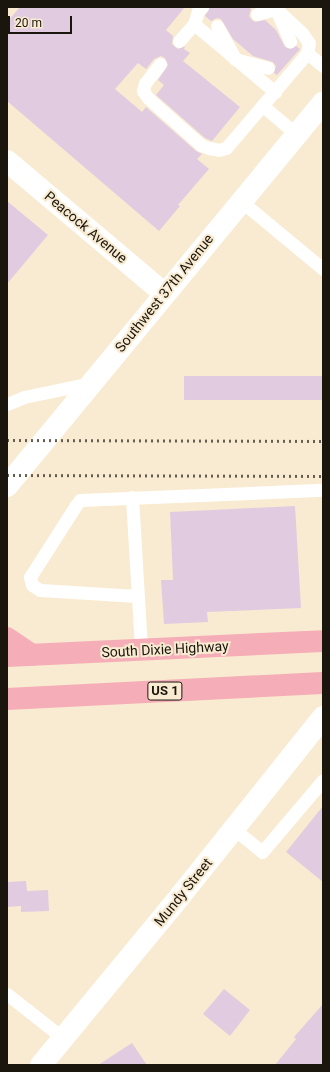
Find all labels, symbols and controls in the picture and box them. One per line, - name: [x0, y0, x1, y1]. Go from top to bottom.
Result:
- scale bar: [10, 8, 74, 34]
- text: 20 m: [15, 16, 42, 30]
- street label: Peacock Avenue: [41, 188, 131, 266]
- street label: Southwest 37th Avenue: [111, 231, 217, 355]
- street label: South Dixie Highway: [101, 637, 229, 661]
- road number: US 1: [147, 680, 183, 702]
- street label: Mundy Street: [150, 855, 216, 929]

